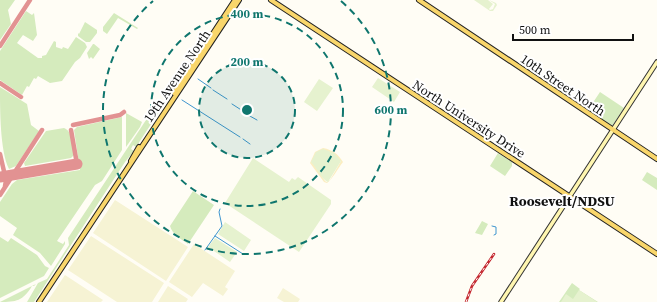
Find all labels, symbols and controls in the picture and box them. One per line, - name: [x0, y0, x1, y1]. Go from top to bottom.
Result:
- text: 400 m: [231, 6, 264, 22]
- scale bar: [513, 16, 633, 42]
- text: 500 m: [519, 22, 551, 38]
- street label: 19th Avenue North: [140, 26, 214, 126]
- street label: 10th Street North: [517, 50, 609, 120]
- text: 200 m: [231, 54, 264, 70]
- street label: North University Drive: [409, 76, 529, 162]
- text: 600 m: [375, 102, 408, 118]
- centre of rings: [240, 103, 254, 117]
- district label: Roosevelt/NDSU: [509, 191, 615, 211]

